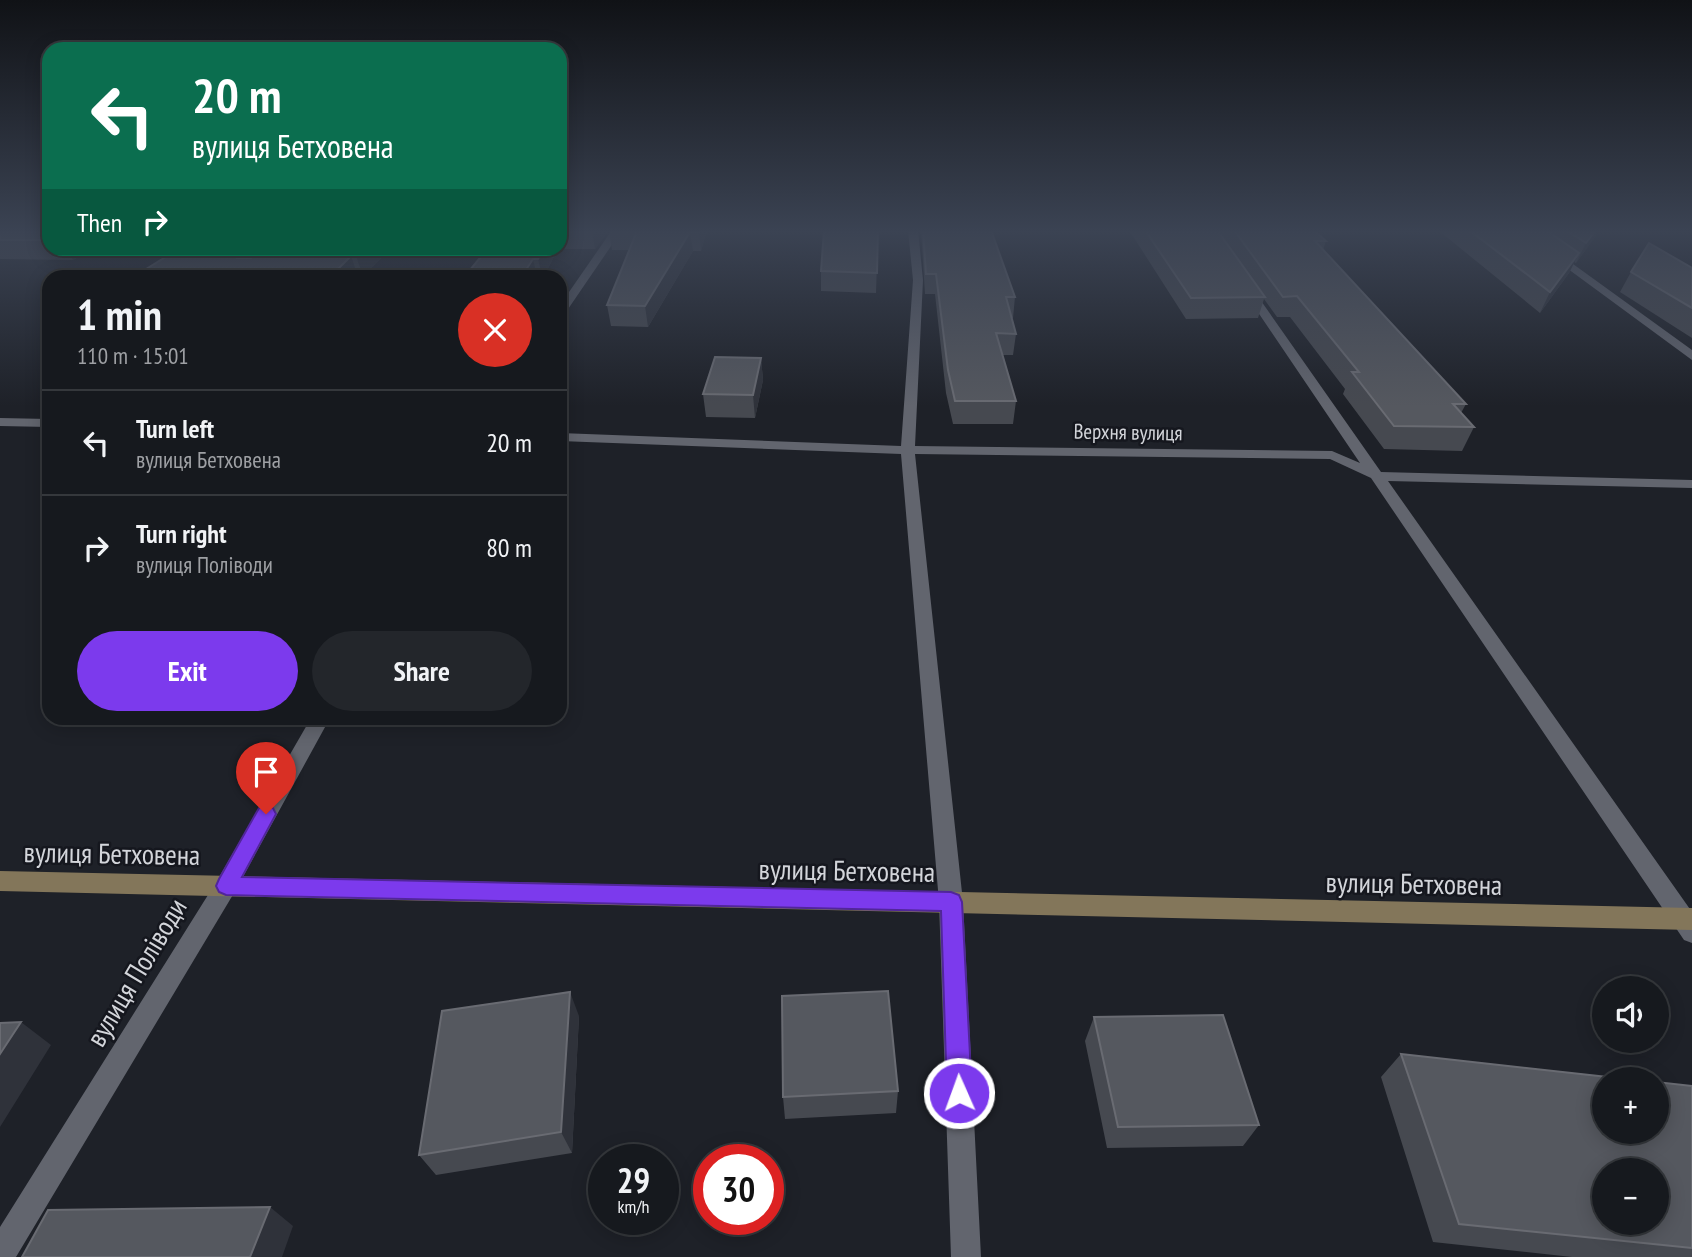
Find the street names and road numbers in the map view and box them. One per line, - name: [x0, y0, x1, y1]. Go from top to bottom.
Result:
- street label: Верхня вулиця: [1073, 418, 1183, 446]
- street label: вулиця Бетховена: [23, 833, 201, 873]
- street label: вулиця Бетховена: [758, 850, 936, 890]
- street label: вулиця Бетховена: [1325, 863, 1503, 903]
- street label: вулиця Поліводи: [77, 891, 195, 1053]

